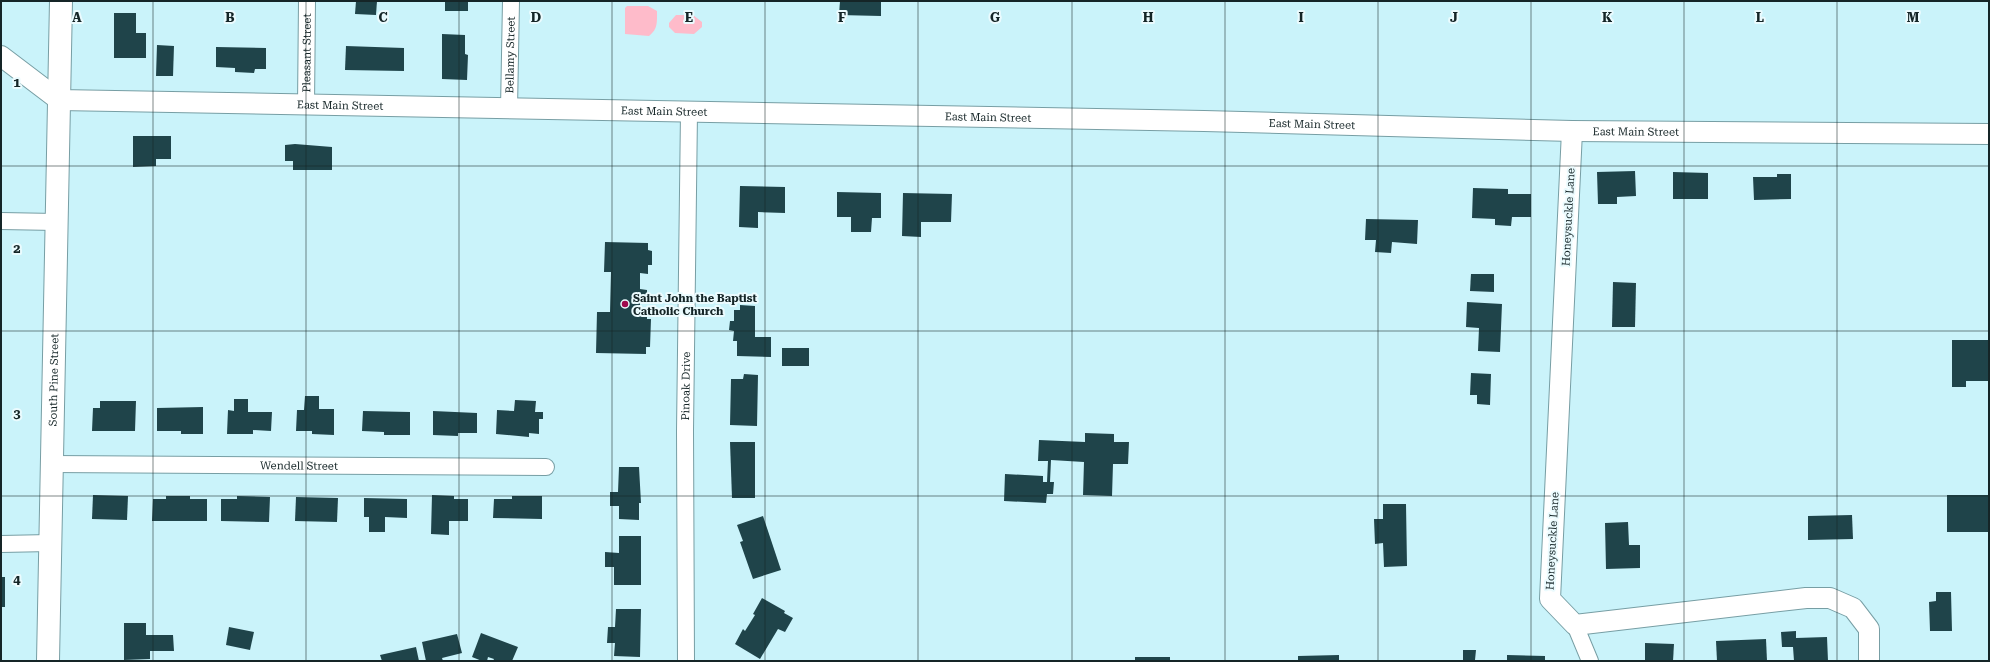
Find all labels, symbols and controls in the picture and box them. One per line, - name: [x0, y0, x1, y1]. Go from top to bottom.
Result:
- text: A: [72, 10, 82, 25]
- text: B: [225, 10, 235, 25]
- text: C: [378, 10, 388, 25]
- text: D: [531, 10, 541, 25]
- text: E: [685, 10, 693, 25]
- text: F: [838, 10, 846, 25]
- text: G: [990, 10, 1000, 25]
- text: H: [1143, 10, 1154, 25]
- text: I: [1298, 10, 1304, 25]
- text: J: [1450, 10, 1458, 25]
- text: K: [1602, 10, 1613, 25]
- text: L: [1756, 10, 1764, 25]
- text: M: [1907, 10, 1920, 25]
- street label: Pleasant Street: [300, 13, 314, 93]
- street label: Bellamy Street: [503, 16, 518, 94]
- text: 1: [13, 75, 21, 90]
- street label: East Main Street: [297, 98, 384, 113]
- street label: East Main Street: [621, 104, 707, 119]
- street label: East Main Street: [945, 110, 1031, 125]
- street label: East Main Street: [1268, 117, 1355, 132]
- street label: East Main Street: [1593, 125, 1679, 139]
- street label: Honeysuckle Lane: [1559, 168, 1578, 266]
- text: 2: [13, 241, 21, 256]
- place label: Saint John the Baptist Catholic Church: [633, 292, 757, 318]
- marker: Saint John the Baptist Catholic Church: [620, 299, 630, 309]
- street label: South Pine Street: [47, 334, 61, 427]
- street label: Pinoak Drive: [679, 351, 693, 421]
- text: 3: [13, 406, 21, 421]
- street label: Wendell Street: [260, 459, 338, 473]
- street label: Honeysuckle Lane: [1543, 492, 1562, 590]
- text: 4: [13, 572, 21, 587]

